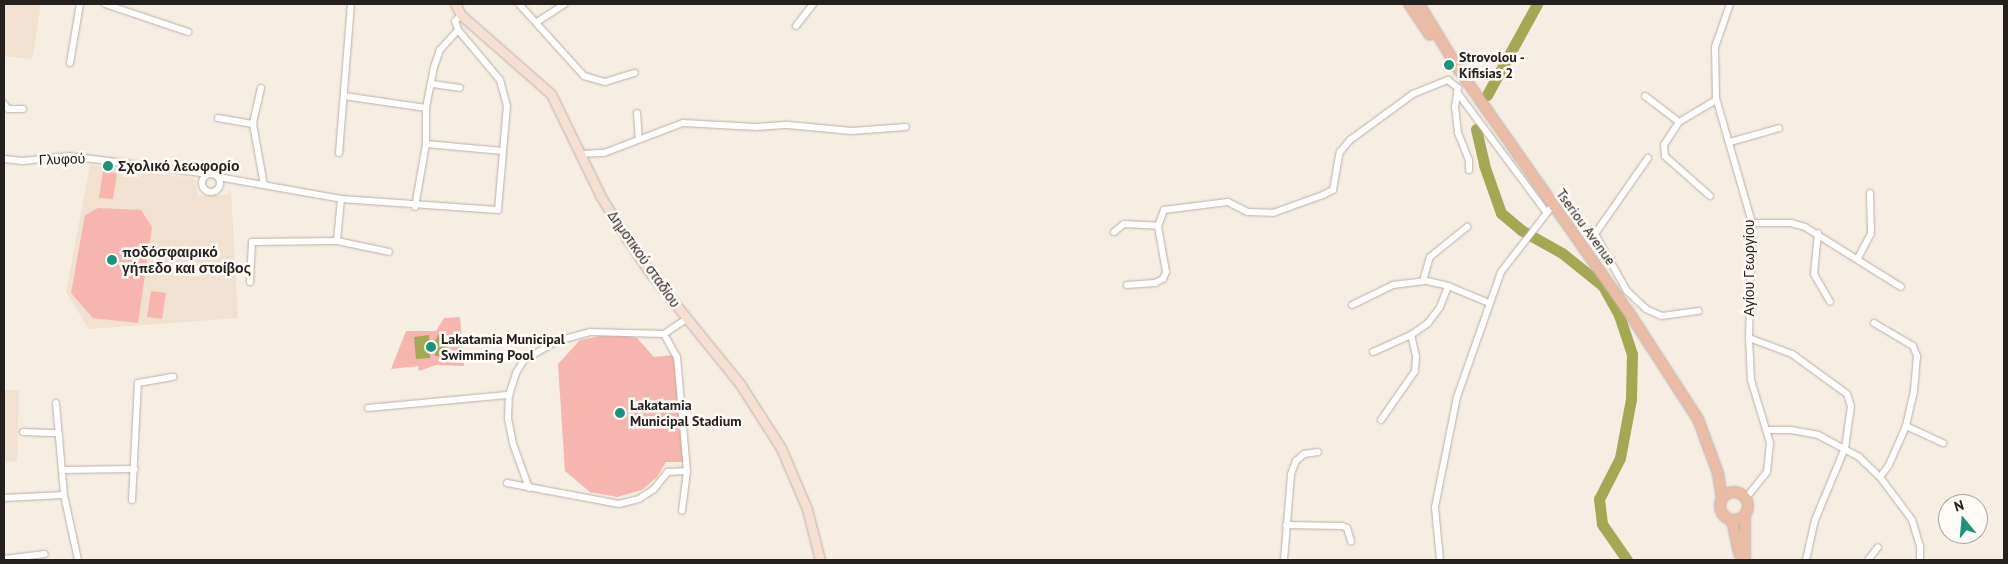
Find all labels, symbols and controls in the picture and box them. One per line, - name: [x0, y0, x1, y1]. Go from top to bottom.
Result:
- place label: Strovolou - Kifisias 2: [1459, 49, 1525, 82]
- marker: Strovolou - Kifisias 2: [1443, 59, 1455, 71]
- street label: Γλυφού: [38, 150, 86, 168]
- place label: Σχολικό λεωφορίο: [118, 158, 240, 174]
- marker: Σχολικό λεωφορίο: [102, 160, 114, 172]
- street label: Tseriou Avenue: [1553, 186, 1619, 268]
- street label: Δημοτικού σταδίου: [604, 207, 684, 311]
- street label: Αγίου Γεωργίου: [1741, 220, 1757, 316]
- place label: ποδόσφαιρικό γήπεδο και στοίβος: [122, 244, 251, 276]
- marker: ποδόσφαιρικό γήπεδο και στοίβος: [106, 254, 118, 266]
- place label: Lakatamia Municipal Swimming Pool: [441, 331, 565, 364]
- marker: Lakatamia Municipal Swimming Pool: [425, 341, 437, 353]
- place label: Lakatamia Municipal Stadium: [630, 397, 741, 430]
- marker: Lakatamia Municipal Stadium: [614, 407, 626, 419]
- north arrow: [1938, 494, 1988, 544]
- text: N: [1952, 496, 1966, 516]

